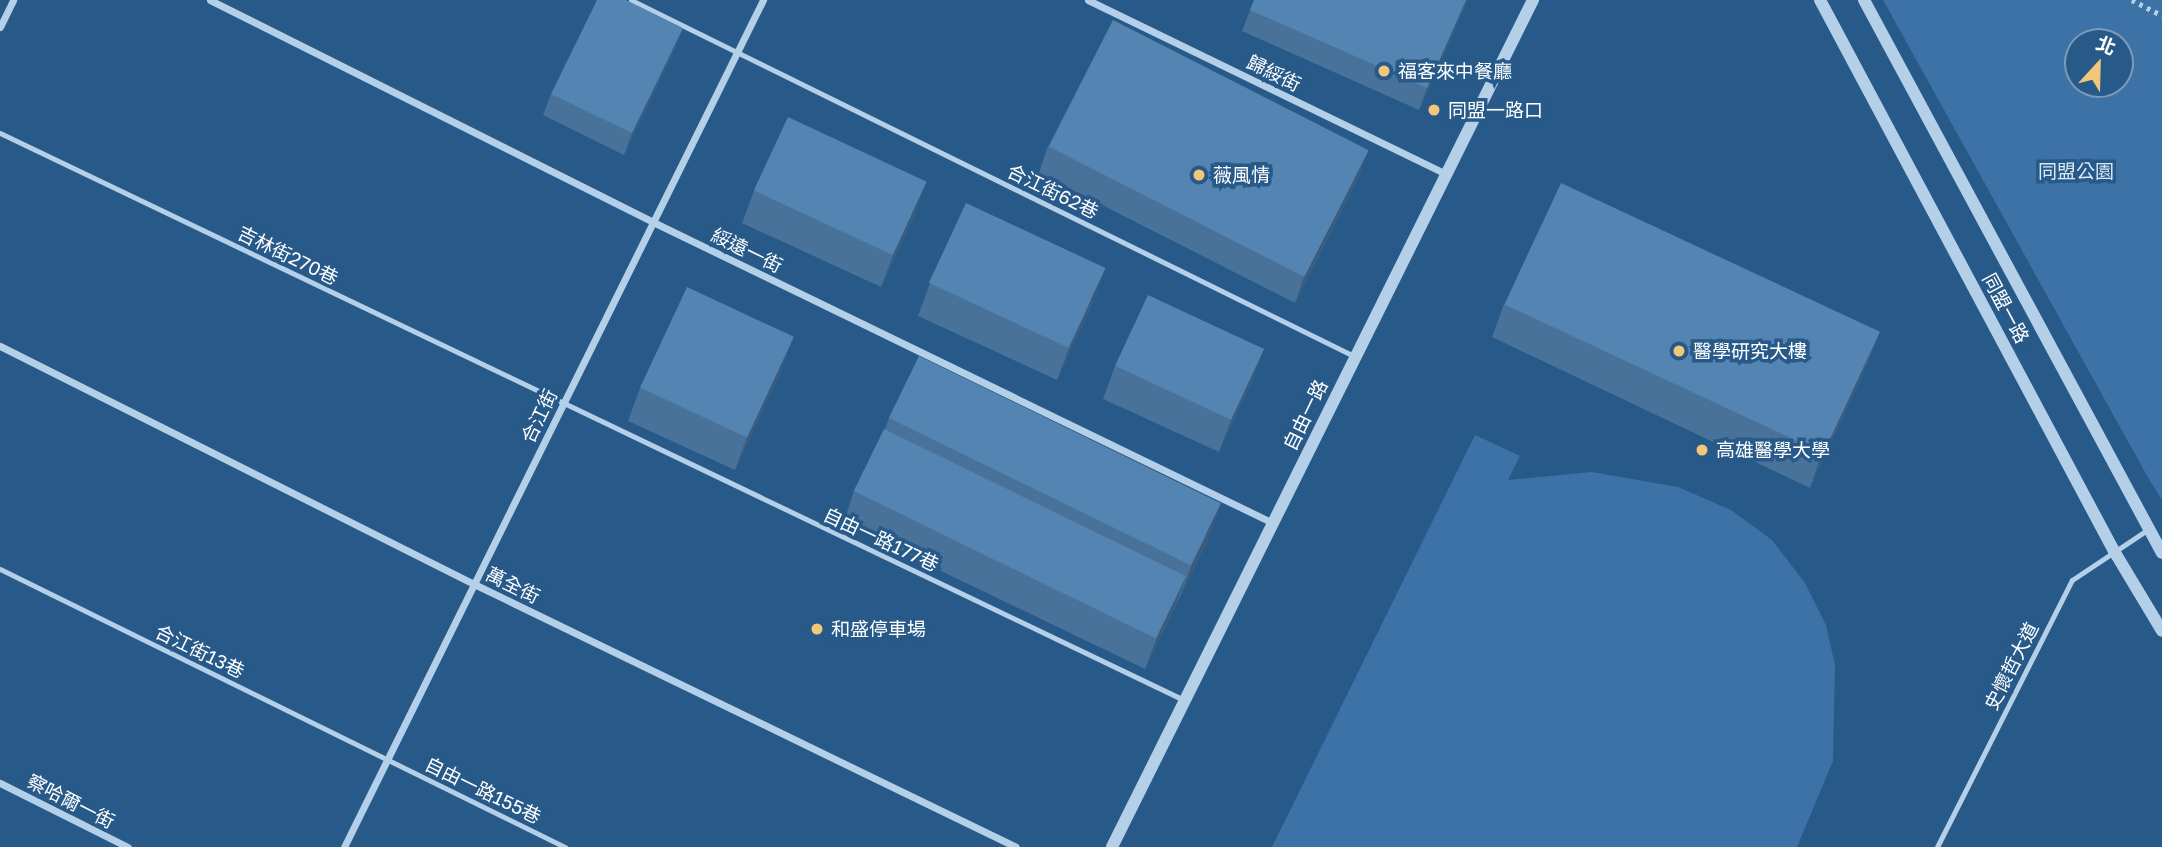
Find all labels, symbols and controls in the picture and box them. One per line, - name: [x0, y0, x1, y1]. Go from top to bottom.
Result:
- north arrow: [2064, 28, 2134, 98]
- text: 北: [2093, 31, 2119, 59]
- street label: 歸綏街: [1243, 50, 1305, 96]
- place label: 福客來中餐廳: [1398, 60, 1512, 82]
- marker: 福客來中餐廳: [1376, 63, 1392, 79]
- place label: 同盟一路口: [1448, 99, 1543, 121]
- marker: 同盟一路口: [1426, 102, 1442, 118]
- street label: 合江街62巷: [1004, 159, 1102, 223]
- park label: 同盟公園: [2038, 160, 2114, 182]
- place label: 薇風情: [1213, 164, 1270, 186]
- marker: 薇風情: [1191, 167, 1207, 183]
- street label: 吉林街270巷: [234, 221, 342, 289]
- street label: 綏遠一街: [708, 223, 786, 277]
- street label: 同盟一路: [1978, 269, 2034, 347]
- place label: 醫學研究大樓: [1693, 340, 1807, 362]
- marker: 醫學研究大樓: [1671, 343, 1687, 359]
- street label: 自由一路: [1278, 376, 1332, 454]
- street label: 合江街: [516, 385, 562, 447]
- place label: 高雄醫學大學: [1716, 439, 1830, 461]
- marker: 高雄醫學大學: [1694, 442, 1710, 458]
- street label: 自由一路177巷: [820, 502, 942, 576]
- street label: 萬全街: [482, 562, 544, 608]
- place label: 和盛停車場: [831, 618, 926, 640]
- street label: 史懷哲大道: [1979, 619, 2043, 713]
- street label: 合江街13巷: [152, 620, 248, 682]
- marker: 和盛停車場: [809, 621, 825, 637]
- street label: 自由一路155巷: [421, 752, 545, 828]
- street label: 察哈爾一街: [24, 769, 118, 833]

